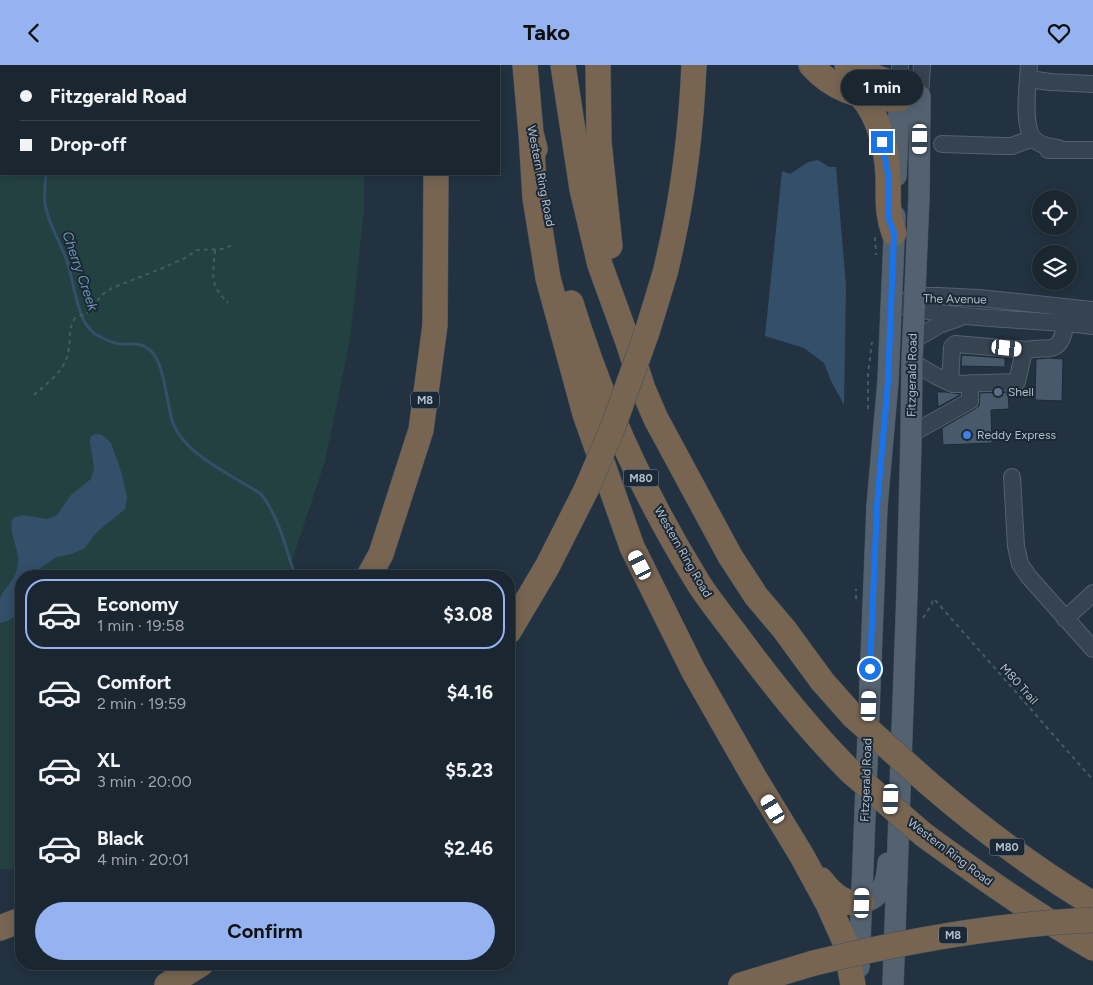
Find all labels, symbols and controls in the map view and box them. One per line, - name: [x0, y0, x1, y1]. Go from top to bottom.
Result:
- icon: back: [20, 19, 48, 47]
- text: Tako: [523, 19, 570, 46]
- icon: heart: [1045, 19, 1073, 47]
- callout: 1 min: [841, 70, 923, 105]
- text: 1 min: [863, 78, 901, 97]
- text: Fitzgerald Road: [50, 85, 187, 108]
- street label: Western Ring Road: [524, 124, 558, 228]
- car: [912, 124, 927, 154]
- route end: [871, 131, 893, 153]
- text: Drop-off: [50, 133, 127, 156]
- map controls: [1032, 190, 1077, 290]
- button: locate: [1032, 190, 1077, 235]
- water label: Cherry Creek: [58, 229, 102, 314]
- button: layers: [1032, 245, 1077, 290]
- street label: The Avenue: [923, 291, 987, 307]
- street label: Fitzgerald Road: [904, 333, 920, 417]
- car: [991, 339, 1022, 357]
- place label: Shell: [1008, 385, 1034, 399]
- marker: Shell: [992, 386, 1004, 398]
- road number: M8: [411, 391, 439, 409]
- place label: Reddy Express: [977, 428, 1056, 442]
- marker: Reddy Express: [961, 429, 973, 441]
- road number: M80: [624, 469, 658, 487]
- street label: Western Ring Road: [651, 504, 715, 600]
- car: [626, 548, 653, 582]
- icon: car: [37, 592, 82, 637]
- text: Economy: [97, 593, 179, 616]
- text: $3.08: [443, 603, 493, 626]
- text: 1 min · 19:58: [97, 616, 185, 635]
- route start: [859, 658, 881, 680]
- street label: M80 Trail: [997, 661, 1041, 707]
- icon: car: [37, 670, 82, 715]
- text: Comfort: [97, 671, 172, 694]
- text: $4.16: [447, 681, 493, 704]
- car: [860, 691, 877, 721]
- text: 2 min · 19:59: [97, 694, 186, 713]
- street label: Fitzgerald Road: [858, 738, 874, 822]
- icon: car: [37, 748, 82, 793]
- text: XL: [97, 749, 120, 772]
- text: $5.23: [445, 759, 493, 782]
- text: 3 min · 20:00: [97, 772, 192, 791]
- car: [882, 784, 899, 814]
- car: [758, 792, 787, 826]
- street label: Western Ring Road: [905, 816, 995, 888]
- icon: car: [37, 826, 82, 871]
- text: Black: [97, 827, 144, 850]
- text: $2.46: [444, 837, 493, 860]
- road number: M80: [990, 839, 1024, 855]
- text: 4 min · 20:01: [97, 850, 189, 869]
- car: [853, 888, 870, 918]
- button: Confirm: [35, 902, 495, 960]
- road number: M8: [939, 927, 967, 943]

